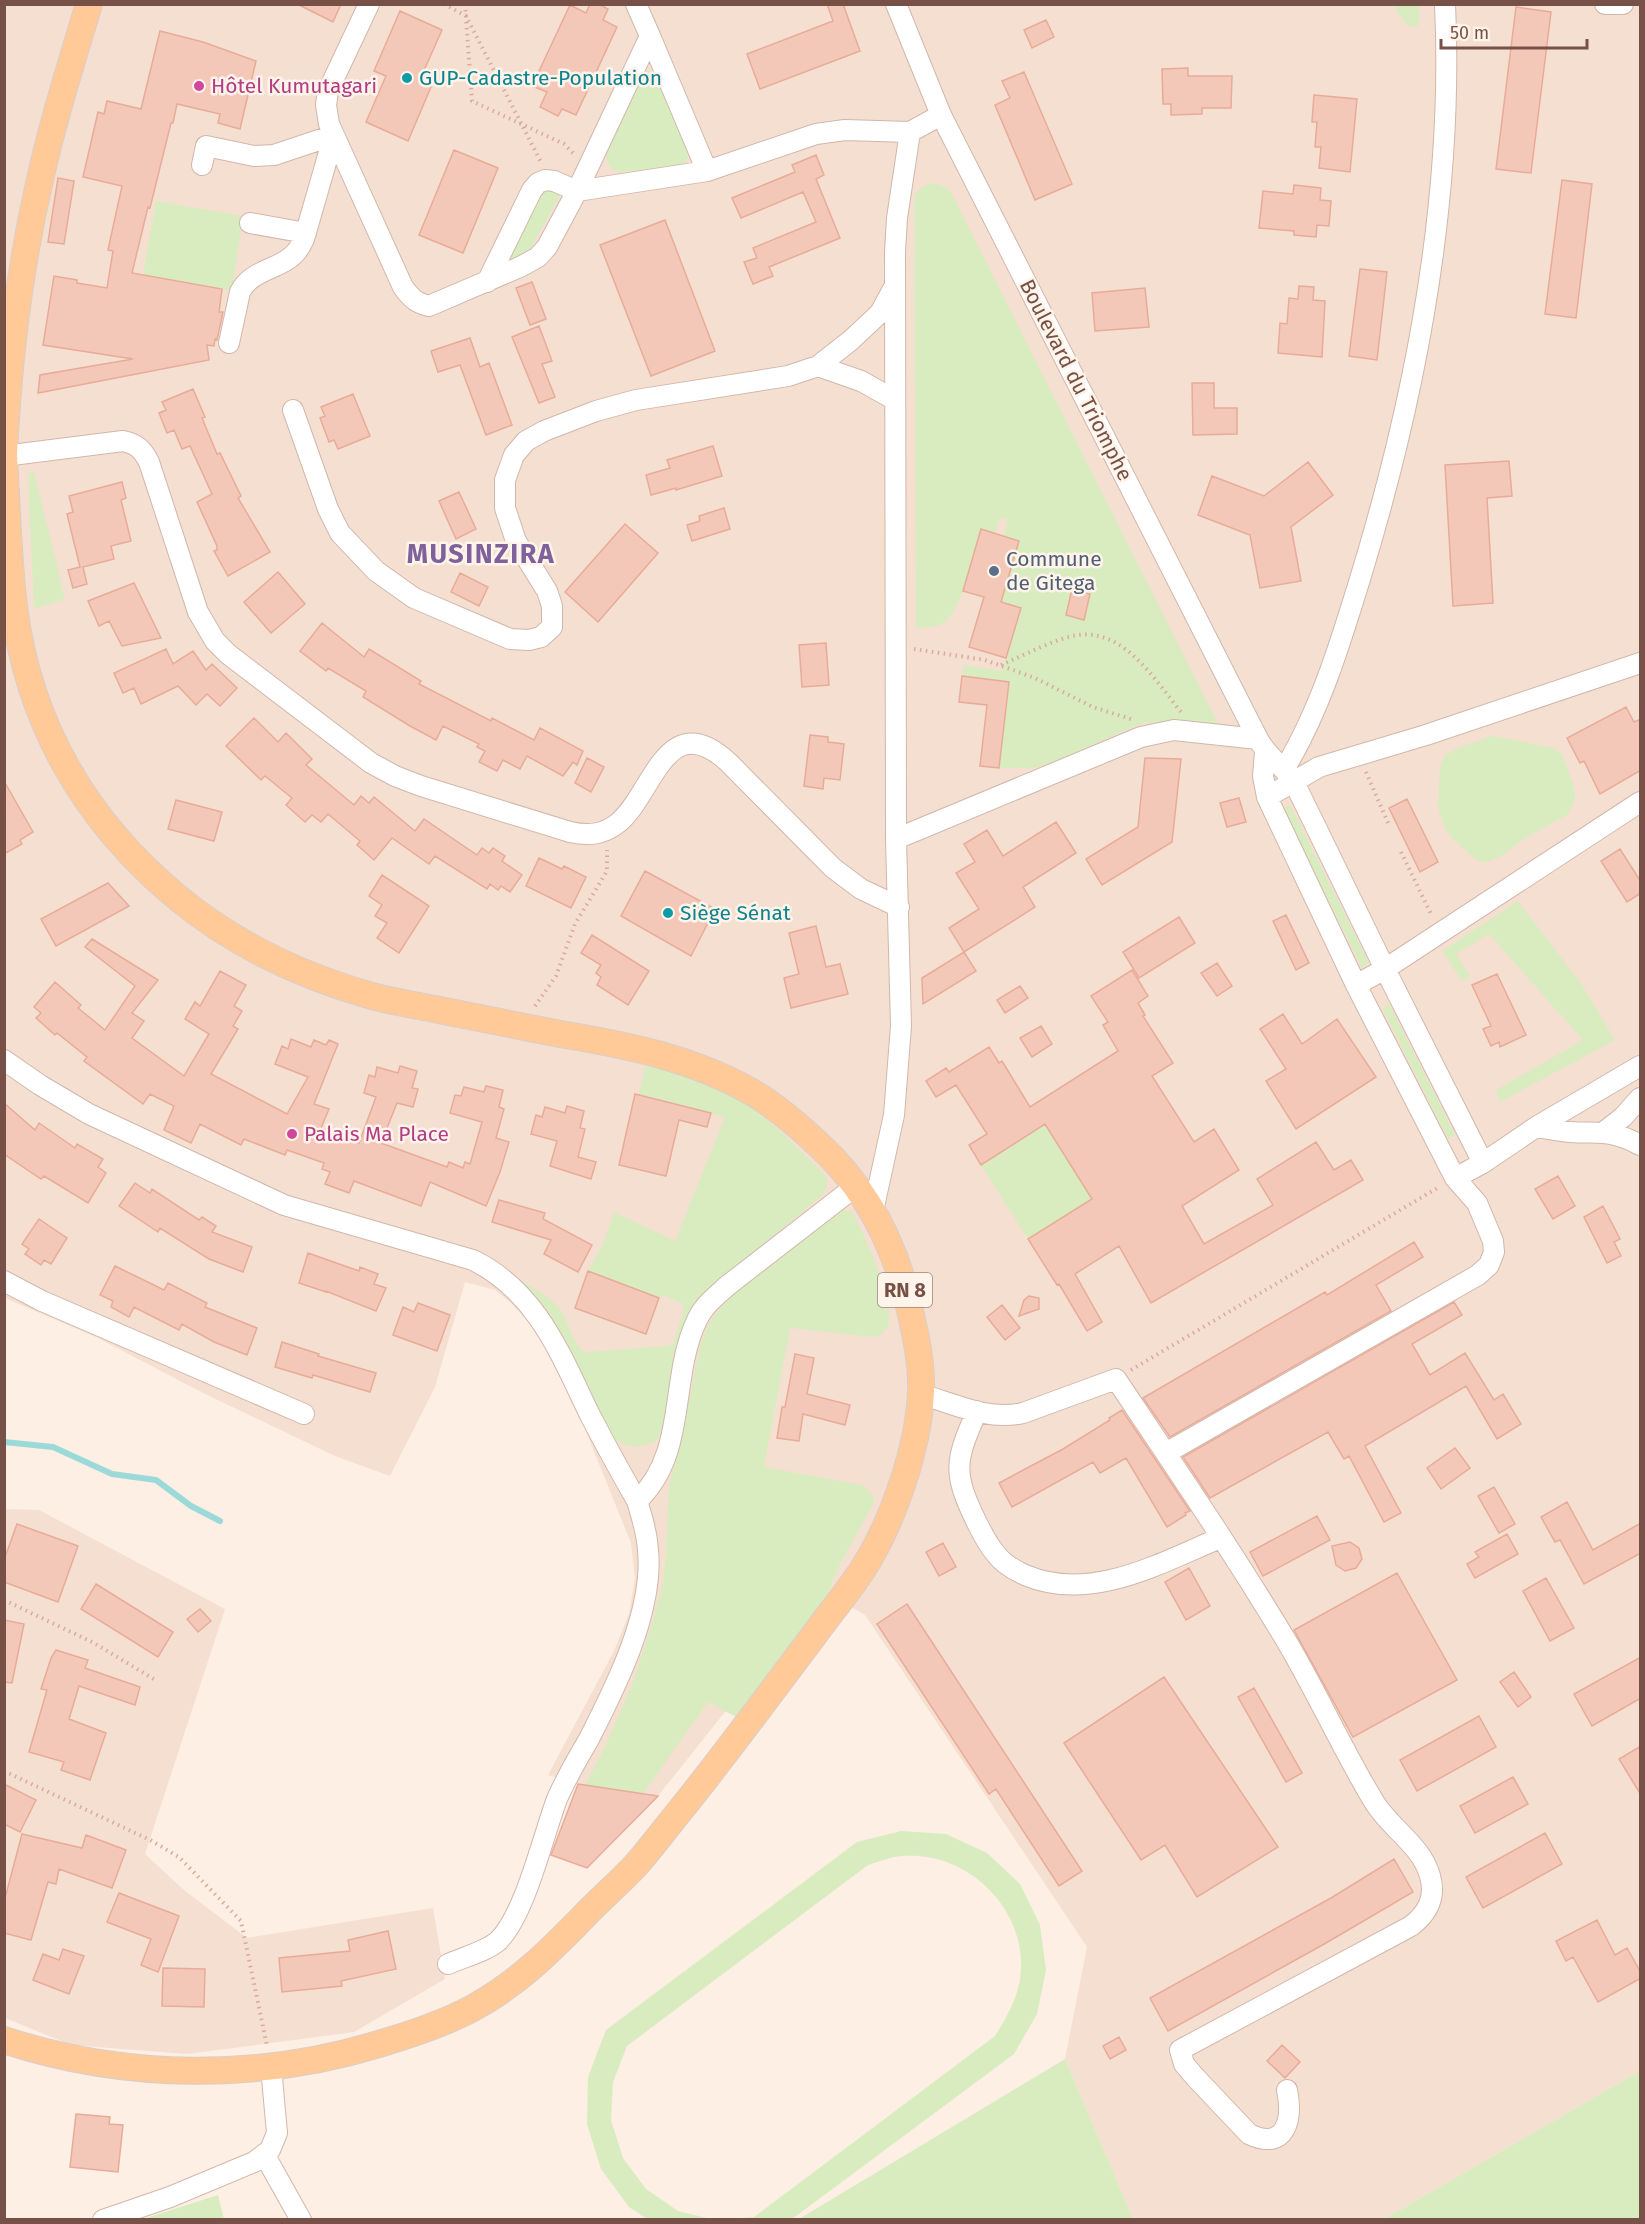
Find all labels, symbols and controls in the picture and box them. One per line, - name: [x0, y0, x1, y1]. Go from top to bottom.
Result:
- scale bar: [1441, 12, 1586, 50]
- text: 50 m: [1450, 22, 1489, 44]
- place label: GUP-Cadastre-Population: [419, 65, 662, 91]
- marker: GUP-Cadastre-Population: [400, 71, 414, 85]
- place label: Hôtel Kumutagari: [211, 73, 377, 99]
- marker: Hôtel Kumutagari: [192, 79, 206, 93]
- street label: Boulevard du Triomphe: [1014, 275, 1138, 485]
- district label: MUSINZIRA: [407, 538, 555, 570]
- place label: Commune de Gitega: [1006, 546, 1102, 596]
- marker: Commune de Gitega: [987, 564, 1001, 578]
- place label: Siège Sénat: [680, 900, 791, 926]
- marker: Siège Sénat: [661, 906, 675, 920]
- place label: Palais Ma Place: [304, 1121, 449, 1147]
- marker: Palais Ma Place: [285, 1127, 299, 1141]
- road number: RN 8: [878, 1273, 932, 1307]

